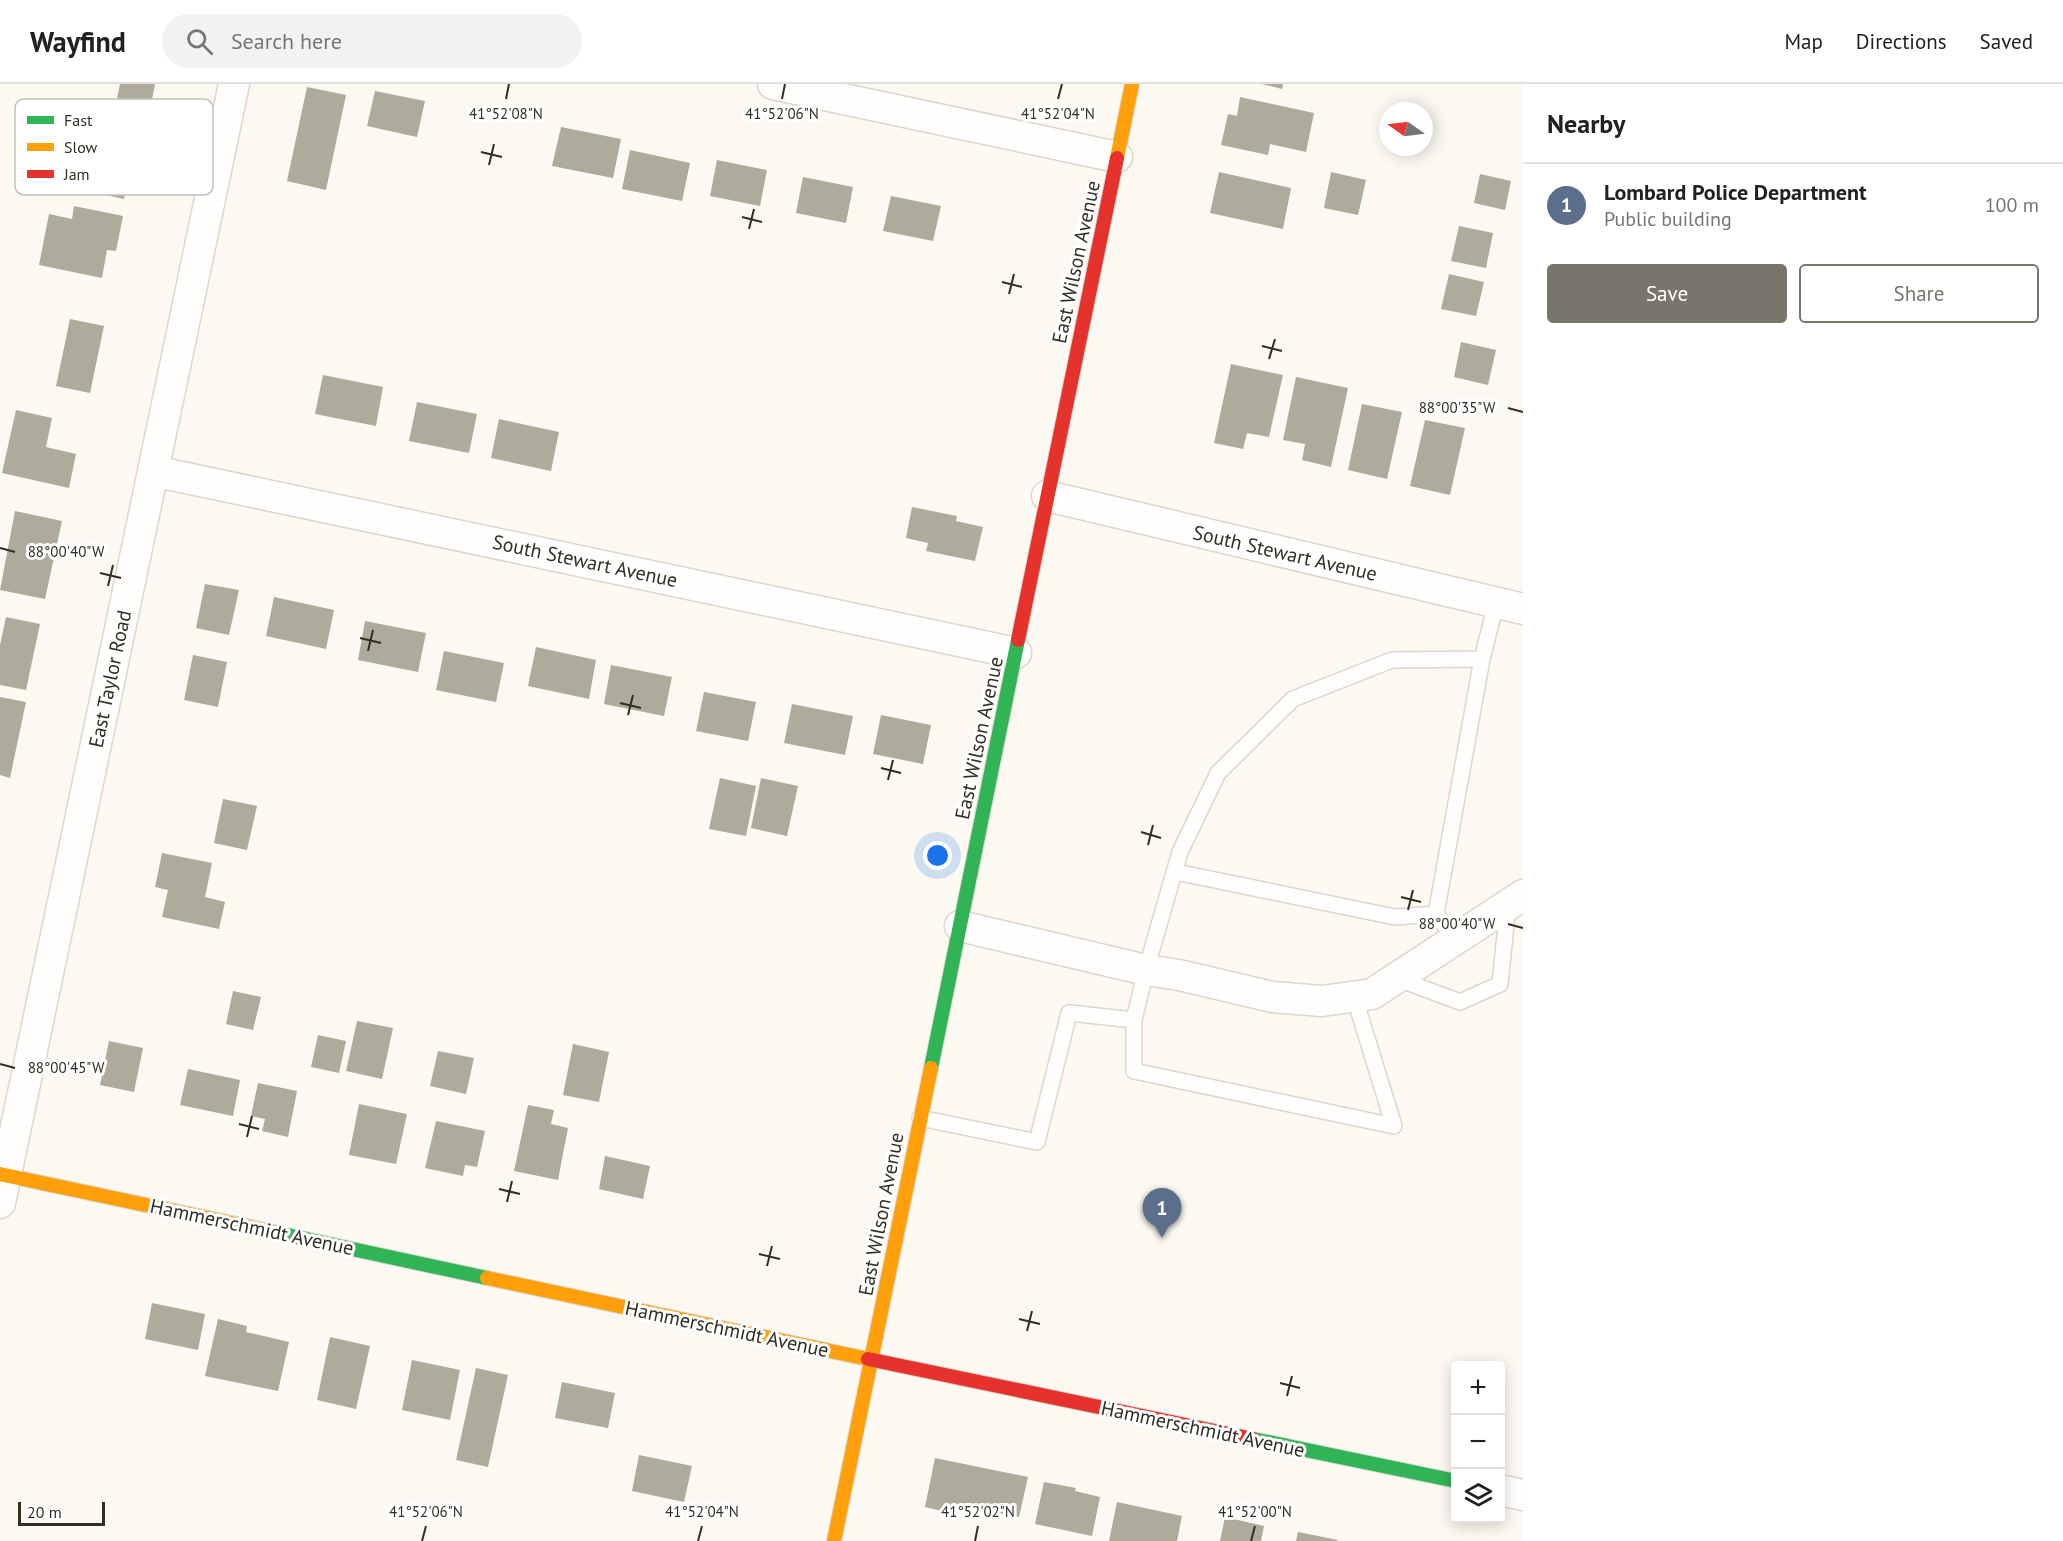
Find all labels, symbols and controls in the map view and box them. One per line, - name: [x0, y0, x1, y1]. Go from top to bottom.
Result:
- search box: [162, 14, 582, 68]
- text: Wayfind: [30, 23, 126, 60]
- icon: search: [183, 25, 216, 58]
- text: Search here: [231, 27, 342, 55]
- text: Map: [1784, 28, 1823, 55]
- text: Directions: [1856, 28, 1947, 55]
- text: Saved: [1980, 28, 2033, 55]
- legend: [15, 99, 213, 195]
- north arrow: [1379, 102, 1433, 156]
- text: 41°52'08"N: [469, 104, 543, 123]
- text: 41°52'06"N: [745, 104, 819, 123]
- text: 41°52'04"N: [1021, 104, 1095, 123]
- text: Nearby: [1547, 107, 1625, 140]
- text: Fast: [64, 110, 93, 130]
- text: Slow: [64, 137, 98, 157]
- text: Jam: [63, 164, 90, 184]
- street label: East Wilson Avenue: [1046, 178, 1106, 346]
- text: Lombard Police Department: [1604, 178, 1867, 206]
- text: 1: [1561, 192, 1572, 218]
- text: 100 m: [1985, 192, 2039, 218]
- text: Public building: [1604, 206, 1732, 232]
- button: Save: [1547, 264, 1787, 323]
- button: Share: [1799, 264, 2039, 323]
- text: 88°00'35"W: [1419, 398, 1496, 417]
- street label: South Stewart Avenue: [1190, 519, 1380, 587]
- street label: South Stewart Avenue: [490, 529, 680, 593]
- text: 88°00'40"W: [28, 542, 105, 561]
- street label: East Taylor Road: [83, 608, 137, 750]
- street label: East Wilson Avenue: [949, 654, 1009, 822]
- your location: [923, 841, 952, 870]
- text: 88°00'40"W: [1419, 914, 1496, 933]
- text: 88°00'45"W: [28, 1058, 105, 1077]
- street label: East Wilson Avenue: [852, 1130, 910, 1298]
- pin: 1: [1142, 1188, 1182, 1238]
- street label: Hammerschmidt Avenue: [148, 1193, 356, 1261]
- street label: Hammerschmidt Avenue: [623, 1295, 831, 1363]
- map controls: [1451, 1361, 1505, 1523]
- button: +: [1451, 1361, 1505, 1415]
- street label: Hammerschmidt Avenue: [1099, 1395, 1307, 1463]
- button: −: [1451, 1415, 1505, 1469]
- button: layers: [1451, 1469, 1505, 1523]
- scale bar: [18, 1499, 105, 1526]
- text: 20 m: [27, 1502, 62, 1522]
- text: 41°52'06"N: [389, 1502, 463, 1521]
- text: 41°52'04"N: [665, 1502, 739, 1521]
- text: 41°52'02"N: [941, 1502, 1015, 1521]
- text: 41°52'00"N: [1218, 1502, 1292, 1521]

